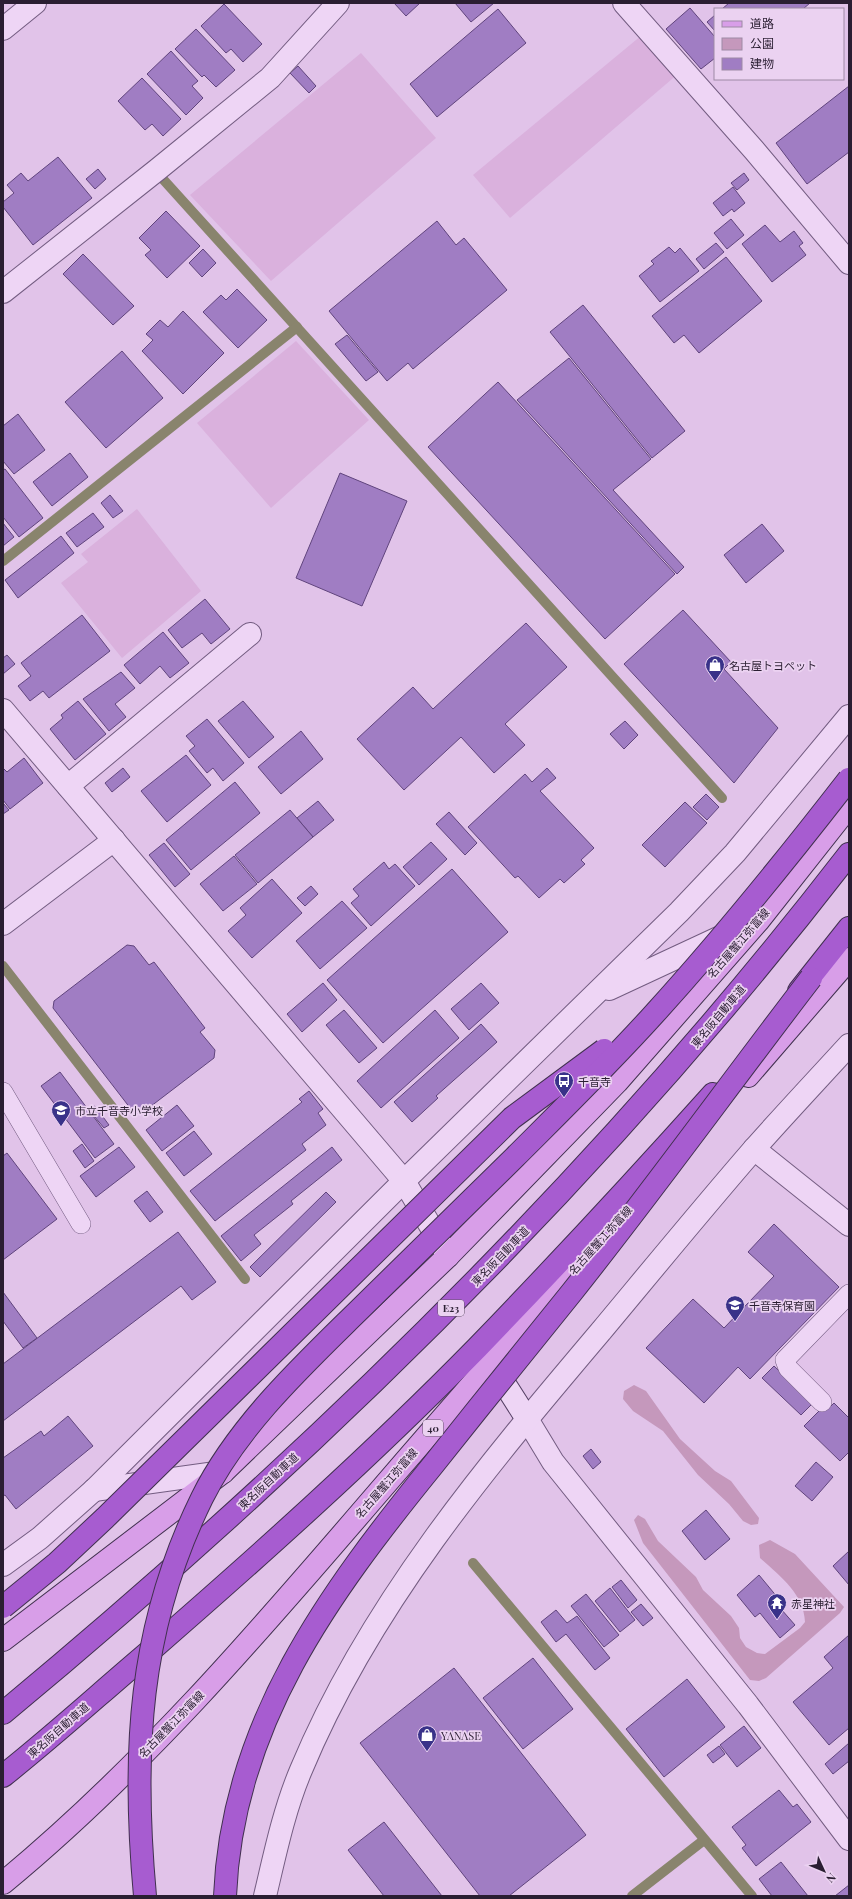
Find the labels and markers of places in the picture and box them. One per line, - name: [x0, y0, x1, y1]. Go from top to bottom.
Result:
- shop icon: 名古屋トヨペット: [704, 654, 726, 682]
- place label: 名古屋トヨペット: [729, 658, 817, 673]
- bus stop icon: 千音寺: [553, 1070, 575, 1098]
- place label: 千音寺: [578, 1074, 611, 1089]
- school or university icon: 市立千音寺小学校: [50, 1099, 72, 1127]
- place label: 市立千音寺小学校: [75, 1103, 163, 1118]
- school or university icon: 千音寺保育園: [724, 1294, 746, 1322]
- place label: 千音寺保育園: [749, 1298, 815, 1313]
- temple icon: 赤星神社: [766, 1592, 788, 1620]
- place label: 赤星神社: [791, 1596, 835, 1611]
- shop icon: YANASE: [416, 1724, 438, 1752]
- place label: YANASE: [440, 1728, 481, 1743]

